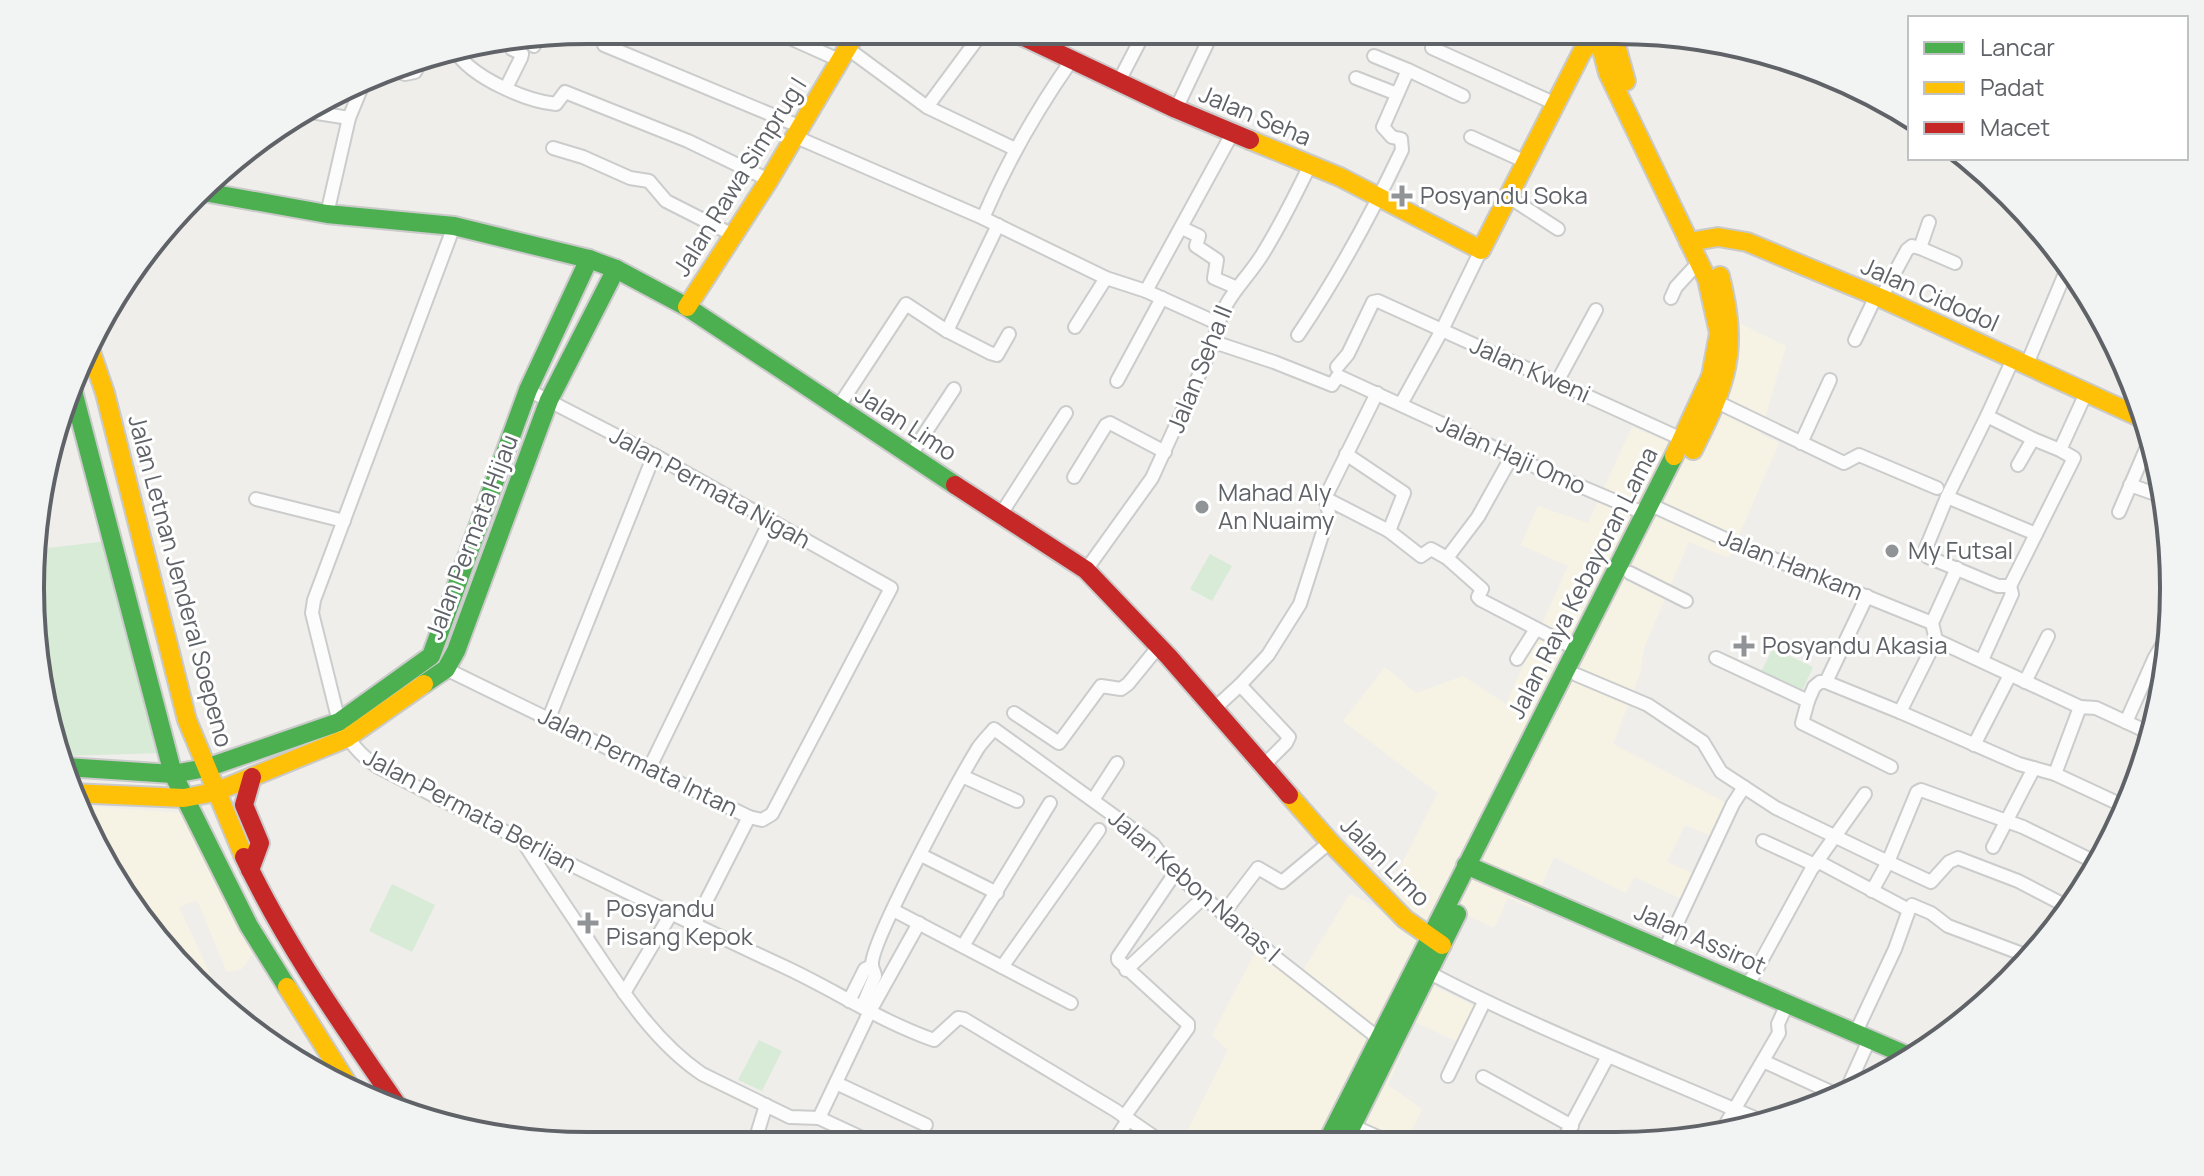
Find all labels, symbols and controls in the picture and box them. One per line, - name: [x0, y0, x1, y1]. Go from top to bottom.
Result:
- legend: [1908, 16, 2188, 160]
- text: Lancar: [1980, 30, 2055, 63]
- street label: Jalan Rawa Simprug I: [664, 70, 813, 282]
- text: Padat: [1980, 70, 2044, 103]
- street label: Jalan Seha: [1194, 76, 1317, 153]
- text: Macet: [1980, 110, 2050, 143]
- place label: Posyandu Soka: [1420, 178, 1588, 211]
- marker: Posyandu Soka: [1391, 185, 1413, 207]
- street label: Jalan Cidodol: [1856, 249, 2005, 339]
- street label: Jalan Seha II: [1158, 300, 1239, 437]
- street label: Jalan Kweni: [1465, 327, 1596, 410]
- street label: Jalan Limo: [850, 378, 964, 468]
- street label: Jalan Haji Omo: [1432, 406, 1592, 501]
- street label: Jalan Letnan Jenderal Soepeno: [121, 411, 242, 751]
- street label: Jalan Permata Nigah: [604, 418, 817, 556]
- street label: Jalan Permata Hijau: [416, 429, 525, 643]
- street label: Jalan Raya Kebayoran Lama: [1499, 441, 1665, 724]
- place label: Mahad Aly An Nuaimy: [1218, 475, 1335, 536]
- marker: Mahad Aly An Nuaimy: [1193, 498, 1211, 516]
- street label: Jalan Hankam: [1715, 520, 1868, 607]
- place label: My Futsal: [1908, 533, 2013, 566]
- marker: My Futsal: [1883, 542, 1901, 560]
- place label: Posyandu Akasia: [1762, 628, 1948, 661]
- marker: Posyandu Akasia: [1733, 635, 1755, 657]
- street label: Jalan Permata Intan: [533, 698, 744, 823]
- street label: Jalan Permata Berlian: [358, 739, 583, 880]
- street label: Jalan Kebon Nanas I: [1102, 801, 1288, 969]
- street label: Jalan Limo: [1334, 809, 1438, 913]
- place label: Posyandu Pisang Kepok: [606, 891, 754, 952]
- street label: Jalan Assirot: [1630, 894, 1772, 981]
- marker: Posyandu Pisang Kepok: [577, 912, 599, 934]

